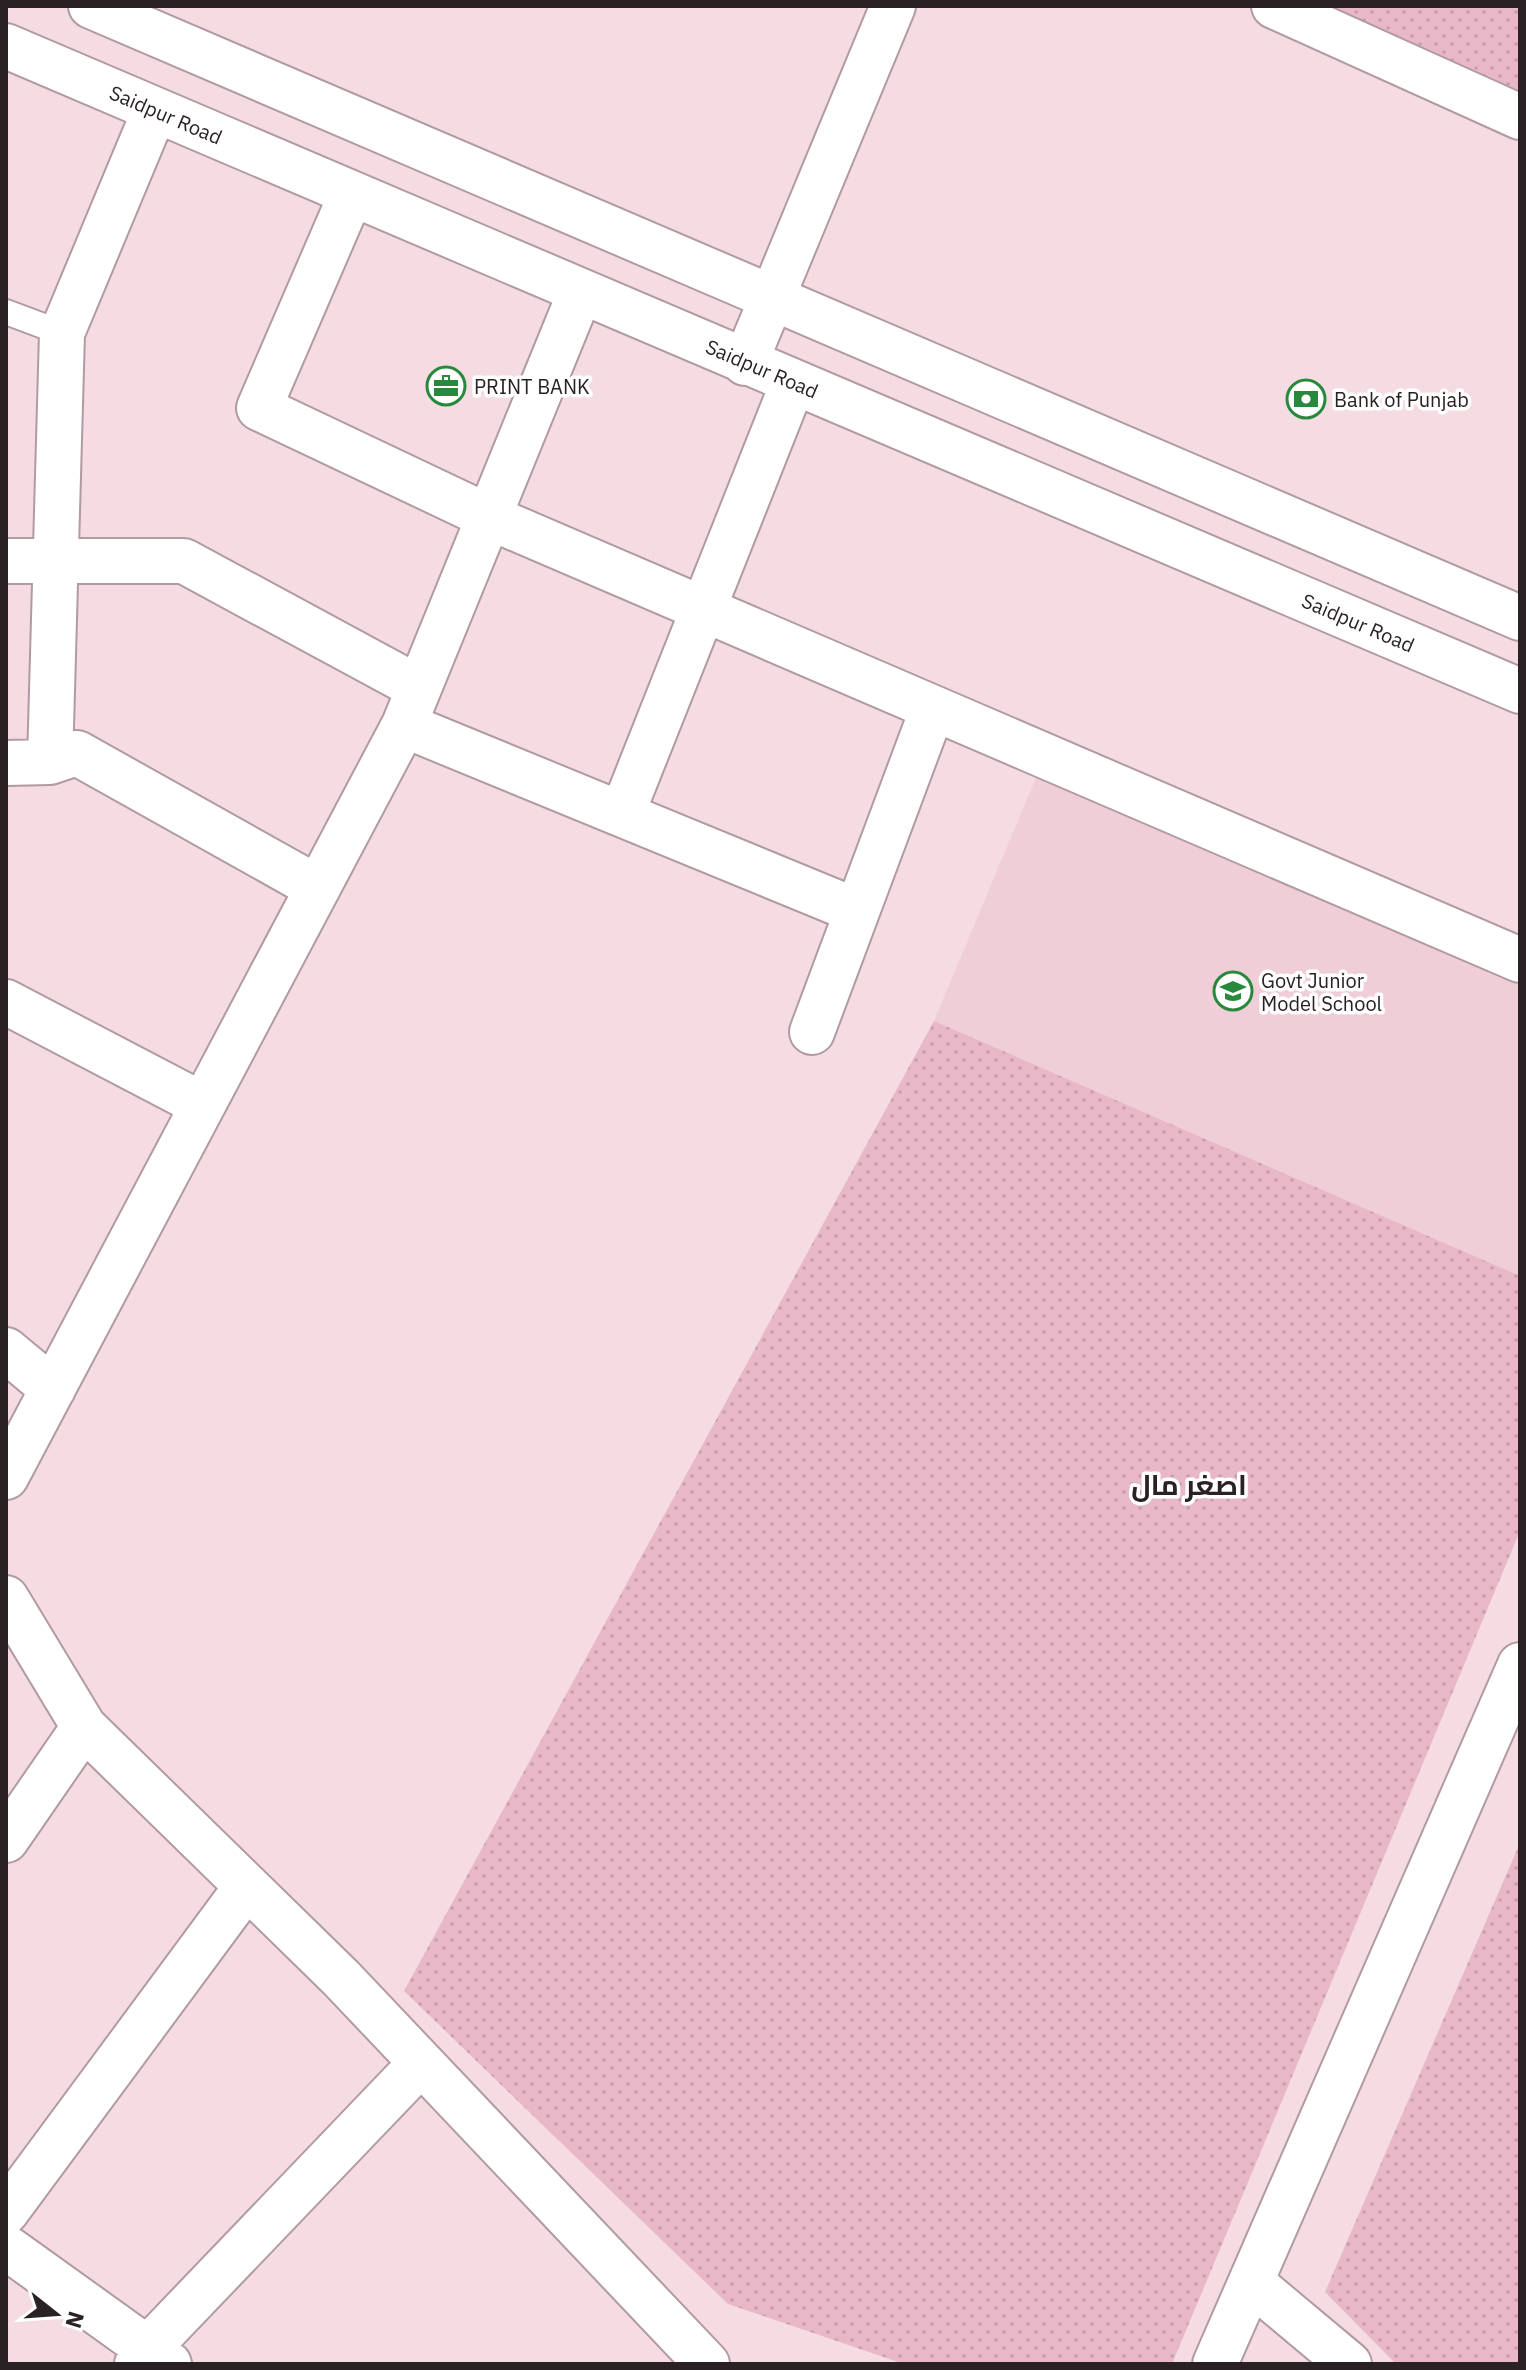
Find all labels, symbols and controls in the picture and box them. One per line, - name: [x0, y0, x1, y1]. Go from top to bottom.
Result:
- street label: Saidpur Road: [106, 78, 227, 150]
- street label: Saidpur Road: [702, 332, 823, 404]
- office icon: PRINT BANK: [425, 365, 467, 407]
- place label: PRINT BANK: [474, 373, 590, 400]
- bank icon: Bank of Punjab: [1285, 378, 1327, 420]
- place label: Bank of Punjab: [1334, 386, 1469, 413]
- street label: Saidpur Road: [1298, 586, 1419, 658]
- place label: Govt Junior Model School: [1261, 967, 1382, 1017]
- school or university icon: Govt Junior Model School: [1212, 970, 1254, 1012]
- district label: اصغر مال: [1131, 1466, 1247, 1503]
- north arrow: [16, 2274, 96, 2354]
- text: N: [59, 2308, 92, 2332]

